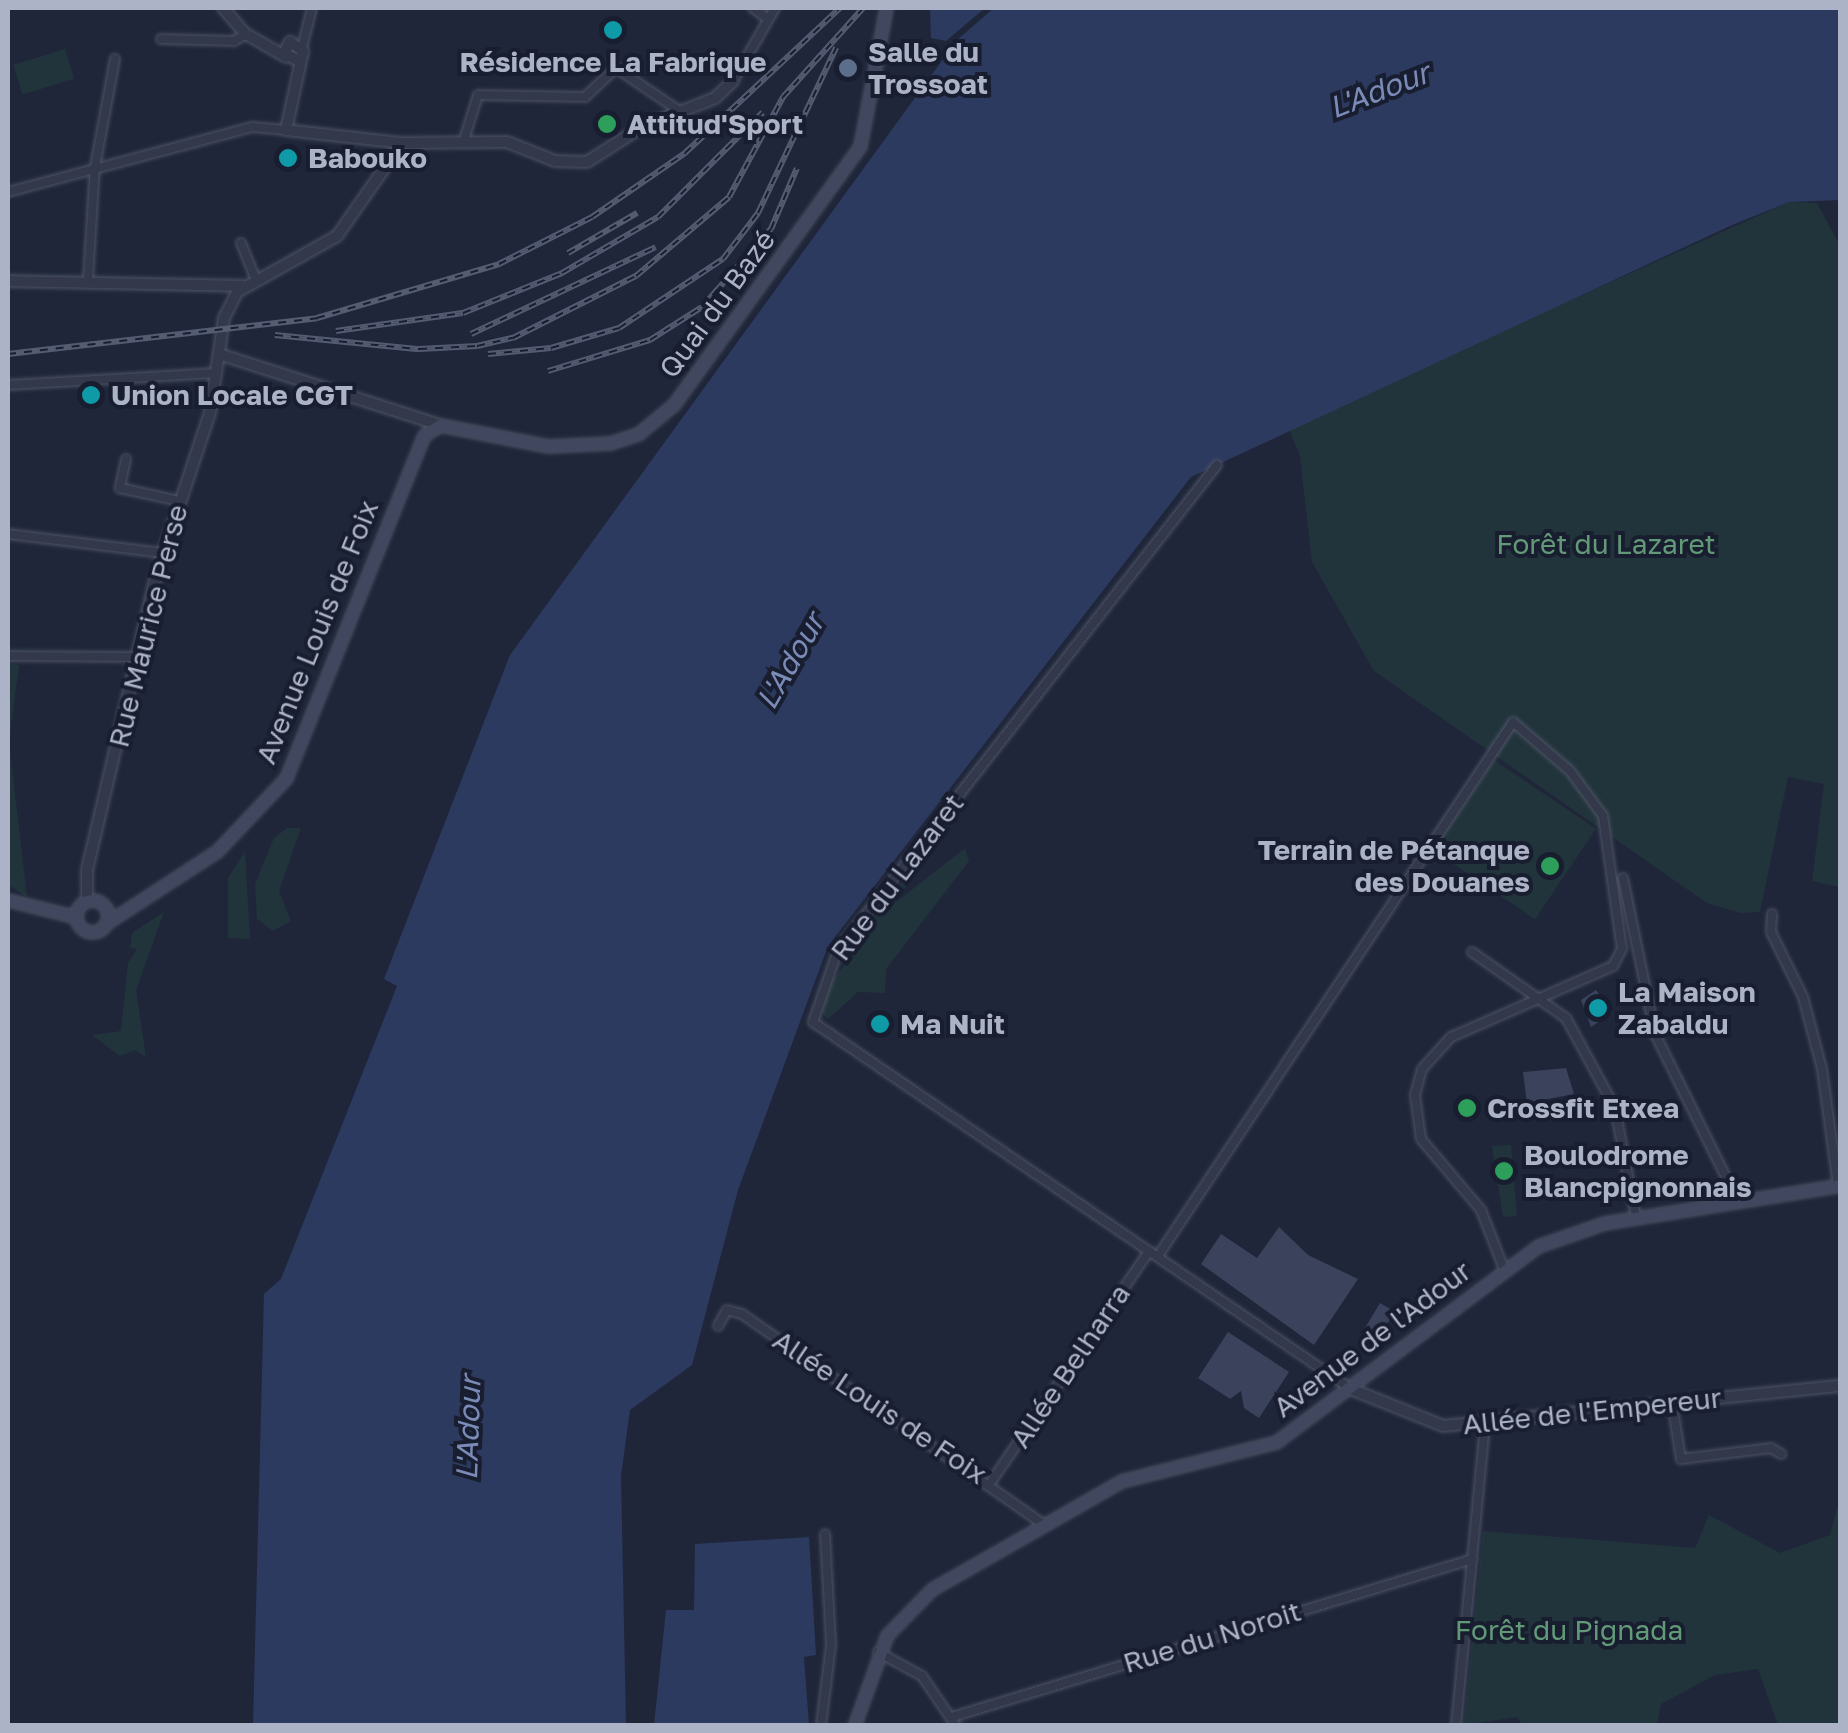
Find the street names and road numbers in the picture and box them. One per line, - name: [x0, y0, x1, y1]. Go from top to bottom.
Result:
- street label: Quai du Bazé: [652, 224, 782, 384]
- street label: Avenue Louis de Foix: [249, 495, 385, 769]
- street label: Rue Maurice Perse: [102, 501, 194, 751]
- street label: Rue du Lazaret: [823, 787, 971, 967]
- street label: Avenue de l'Adour: [1267, 1254, 1477, 1424]
- street label: Allée Belharra: [1003, 1278, 1137, 1454]
- street label: Allée Louis de Foix: [767, 1323, 993, 1491]
- street label: Allée de l'Empereur: [1461, 1381, 1723, 1441]
- street label: Rue du Noroit: [1119, 1594, 1305, 1680]

